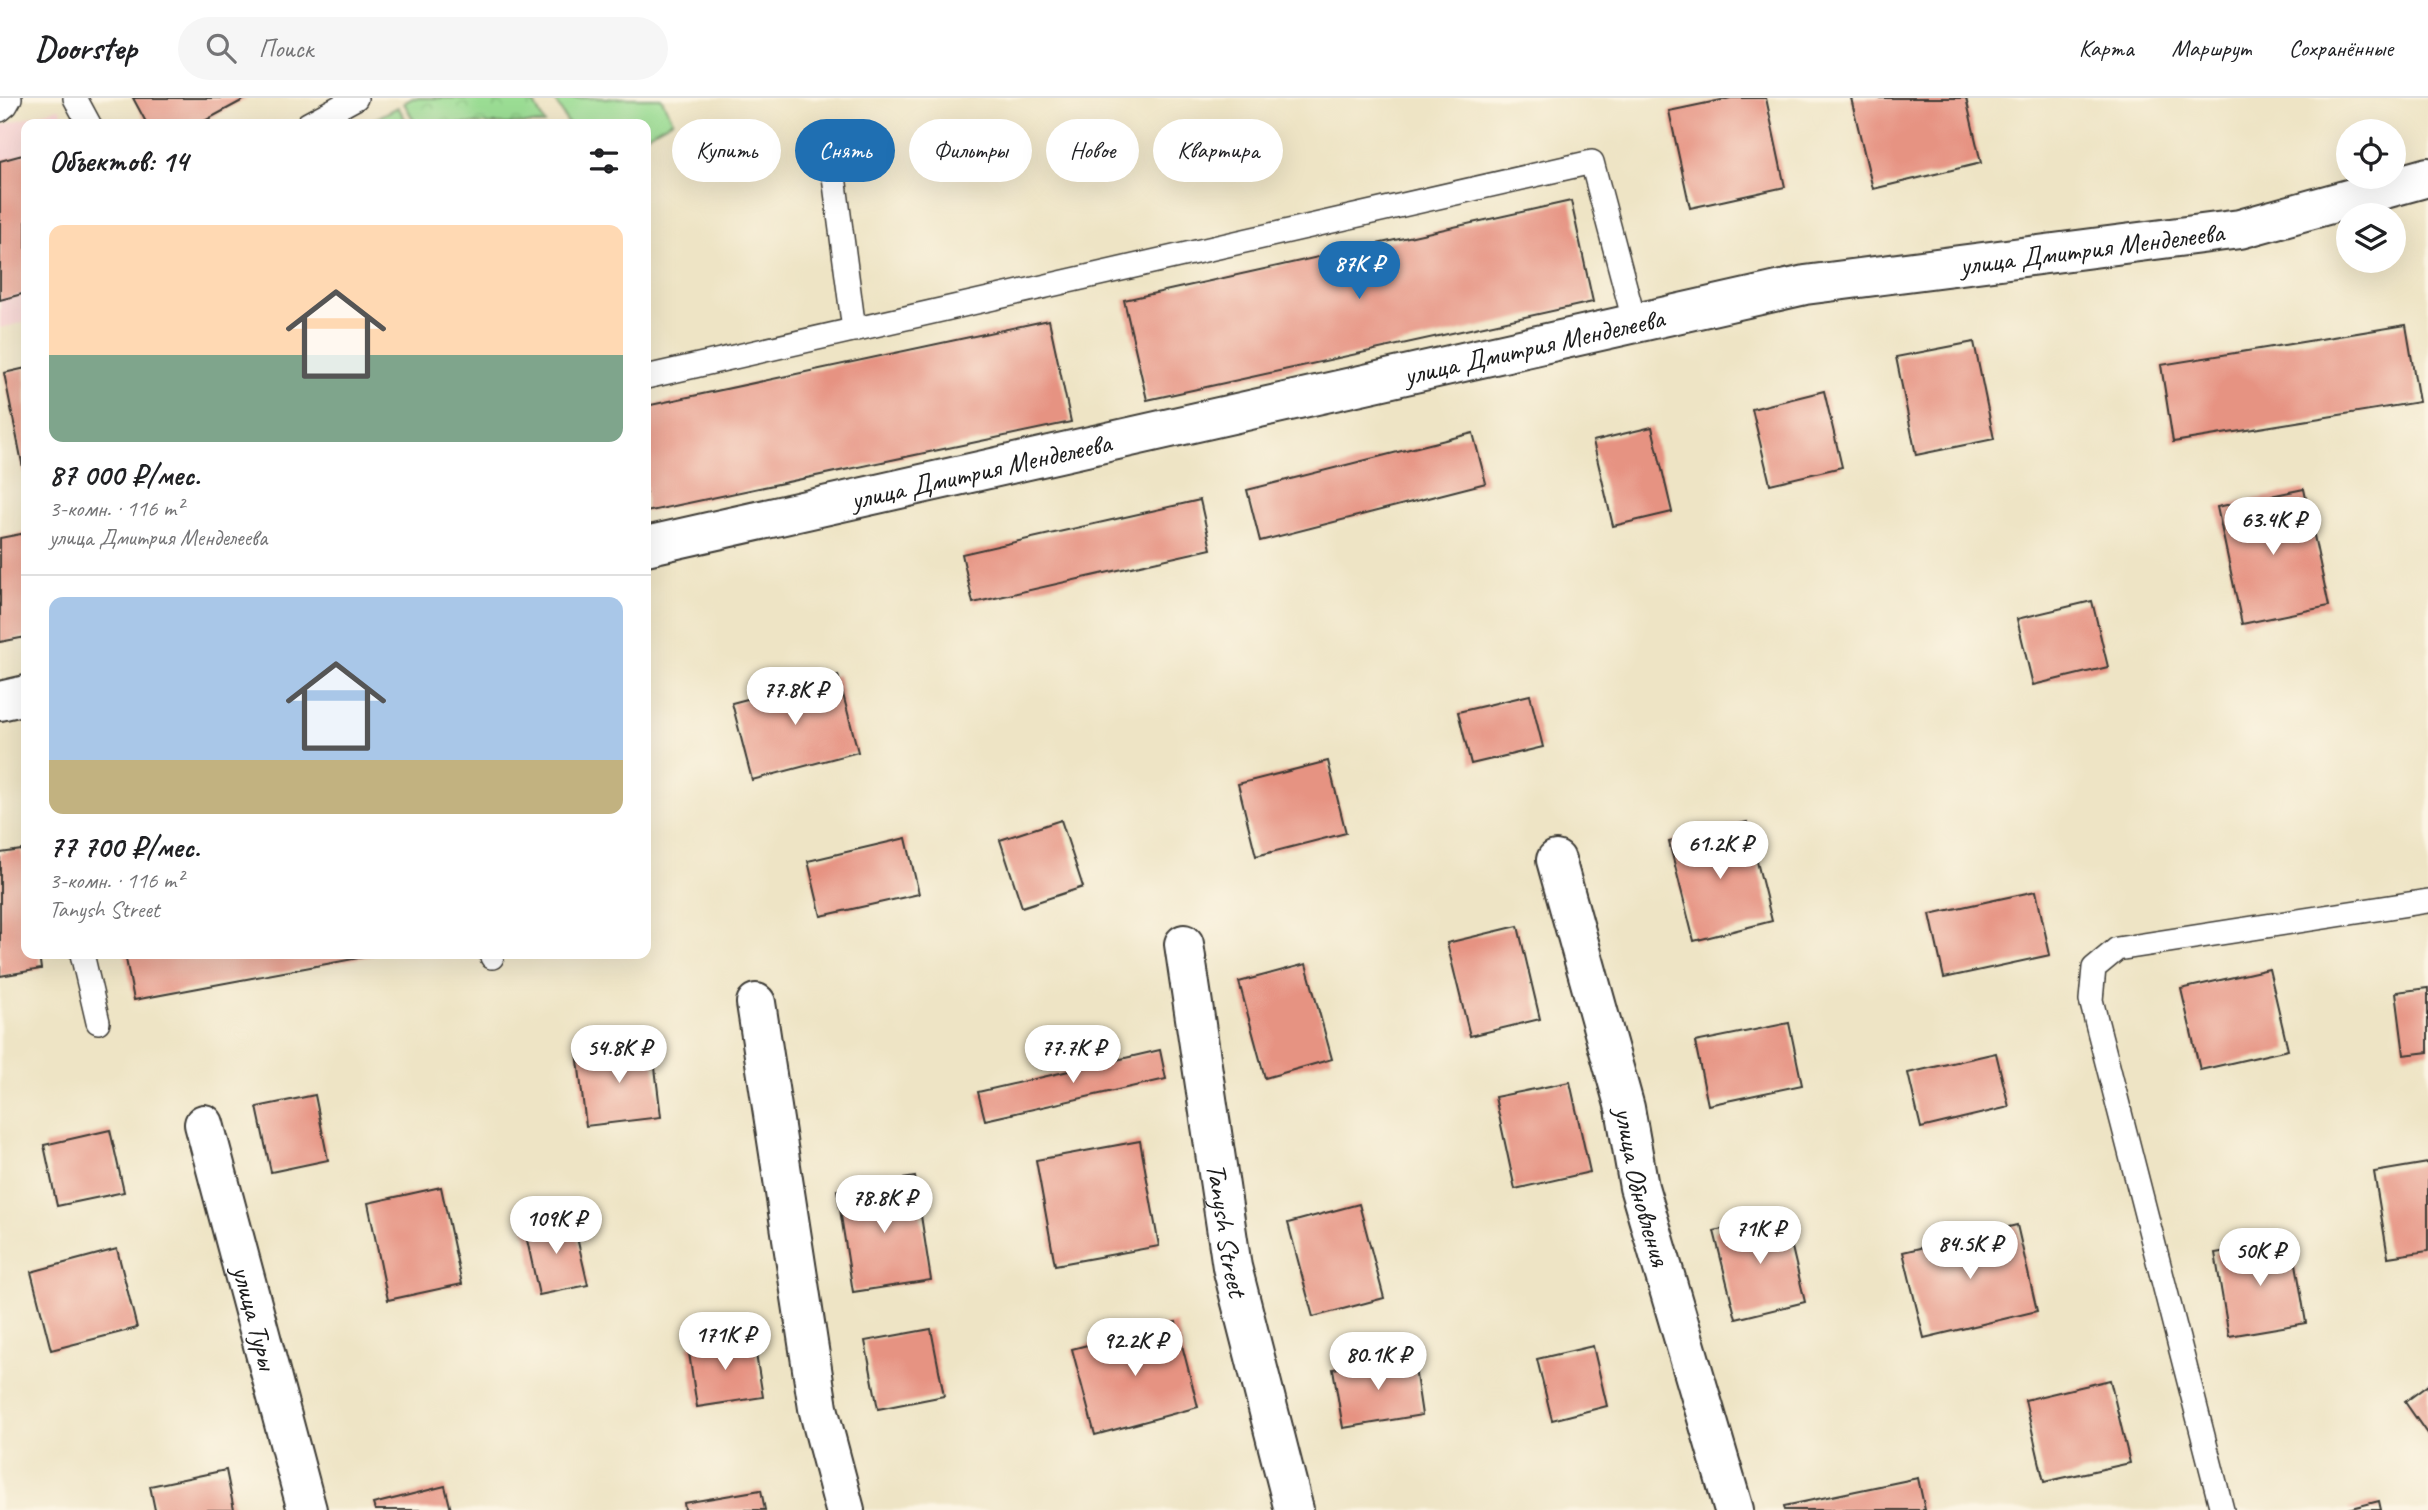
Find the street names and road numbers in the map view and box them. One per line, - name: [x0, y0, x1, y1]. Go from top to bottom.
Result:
- street label: улица Дмитрия Менделеева: [1956, 214, 2227, 283]
- street label: улица Дмитрия Менделеева: [1398, 299, 1669, 393]
- street label: улица Дмитрия Менделеева: [845, 424, 1116, 517]
- street label: улица Обновления: [1607, 1103, 1679, 1271]
- street label: Tanysh Street: [1199, 1161, 1257, 1303]
- street label: улица Туры: [224, 1260, 287, 1375]

